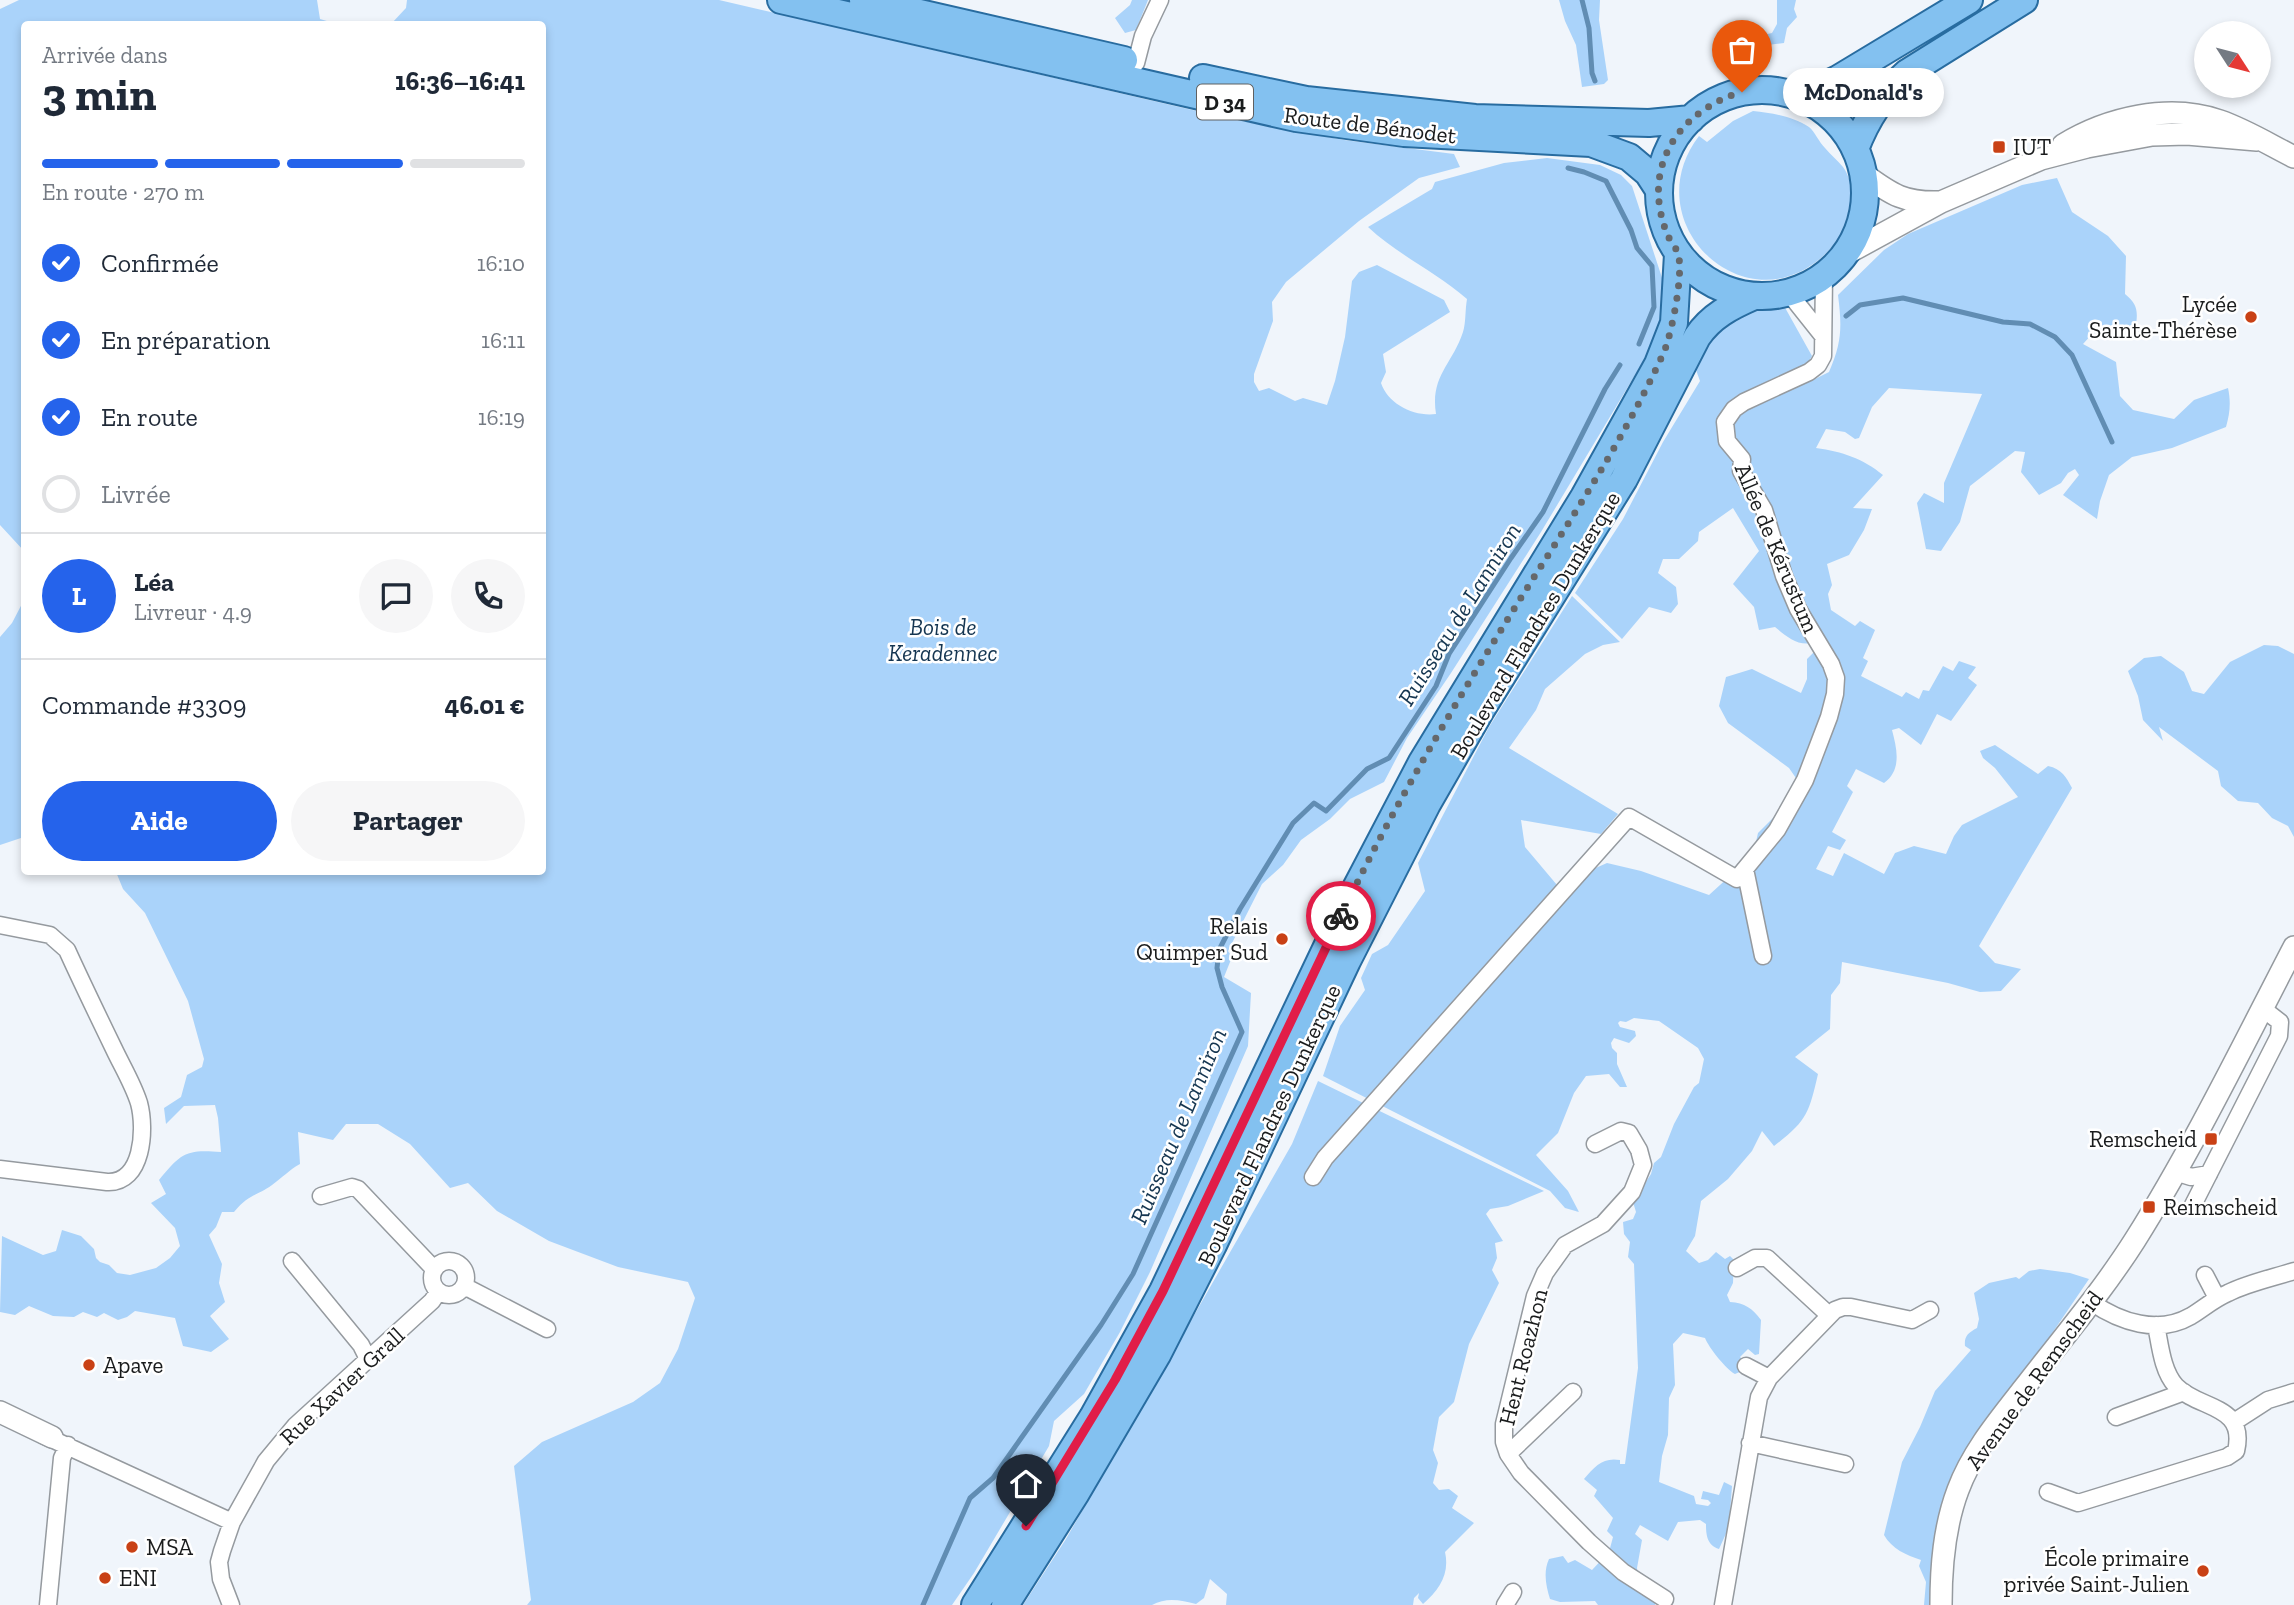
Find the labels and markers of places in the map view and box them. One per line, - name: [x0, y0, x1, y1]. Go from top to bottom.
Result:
- pin: [1712, 20, 1772, 92]
- callout: McDonald's: [1784, 68, 1945, 116]
- place label: IUT: [2013, 133, 2051, 161]
- marker: IUT: [1991, 139, 2007, 155]
- place label: Lycée Sainte-Thérèse: [2089, 290, 2237, 344]
- marker: Lycée Sainte-Thérèse: [2243, 309, 2259, 325]
- place label: Relais Quimper Sud: [1136, 912, 1268, 966]
- marker: Relais Quimper Sud: [1274, 931, 1290, 947]
- place label: Remscheid: [2089, 1125, 2197, 1153]
- marker: Remscheid: [2203, 1131, 2219, 1147]
- place label: Reimscheid: [2163, 1193, 2278, 1221]
- marker: Reimscheid: [2141, 1199, 2157, 1215]
- place label: Apave: [103, 1351, 163, 1379]
- marker: Apave: [81, 1357, 97, 1373]
- pin: [996, 1454, 1056, 1526]
- place label: MSA: [146, 1533, 194, 1561]
- marker: MSA: [124, 1539, 140, 1555]
- place label: École primaire privée Saint-Julien: [2004, 1544, 2189, 1598]
- marker: École primaire privée Saint-Julien: [2195, 1563, 2211, 1579]
- place label: ENI: [119, 1564, 157, 1592]
- marker: ENI: [97, 1570, 113, 1586]

